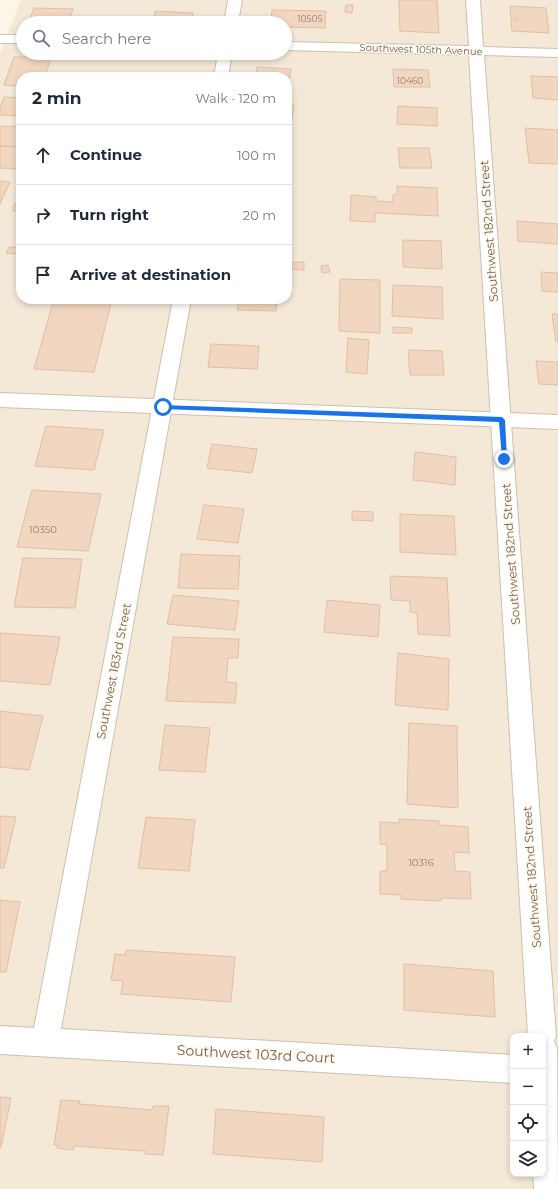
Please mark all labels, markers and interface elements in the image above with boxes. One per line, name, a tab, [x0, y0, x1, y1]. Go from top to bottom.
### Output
house number: 10505	[297, 13, 323, 24]
search box	[16, 16, 292, 60]
icon: search	[30, 27, 52, 49]
text: Search here	[62, 29, 151, 48]
street label: Southwest 105th Avenue	[359, 41, 483, 58]
house number: 10460	[397, 75, 423, 86]
text: 2 min	[32, 88, 82, 108]
text: Walk · 120 m	[195, 90, 276, 106]
icon: ahead	[32, 144, 54, 166]
text: Continue	[70, 145, 142, 164]
text: 100 m	[237, 147, 276, 163]
street label: Southwest 182nd Street	[476, 160, 501, 302]
icon: right	[32, 204, 54, 226]
text: Turn right	[70, 205, 149, 224]
text: 20 m	[243, 207, 276, 223]
icon: arrive	[32, 264, 54, 286]
text: Arrive at destination	[70, 265, 231, 284]
route start	[154, 398, 172, 416]
route end	[495, 450, 513, 468]
street label: Southwest 182nd Street	[498, 483, 523, 625]
house number: 10350	[29, 523, 57, 536]
street label: Southwest 183rd Street	[93, 601, 134, 740]
street label: Southwest 182nd Street	[519, 806, 544, 948]
house number: 10316	[408, 856, 434, 869]
map controls	[510, 1033, 546, 1177]
button: +	[510, 1033, 546, 1069]
street label: Southwest 103rd Court	[176, 1041, 336, 1067]
button: −	[510, 1069, 546, 1105]
button: locate	[510, 1105, 546, 1141]
button: layers	[510, 1141, 546, 1177]

